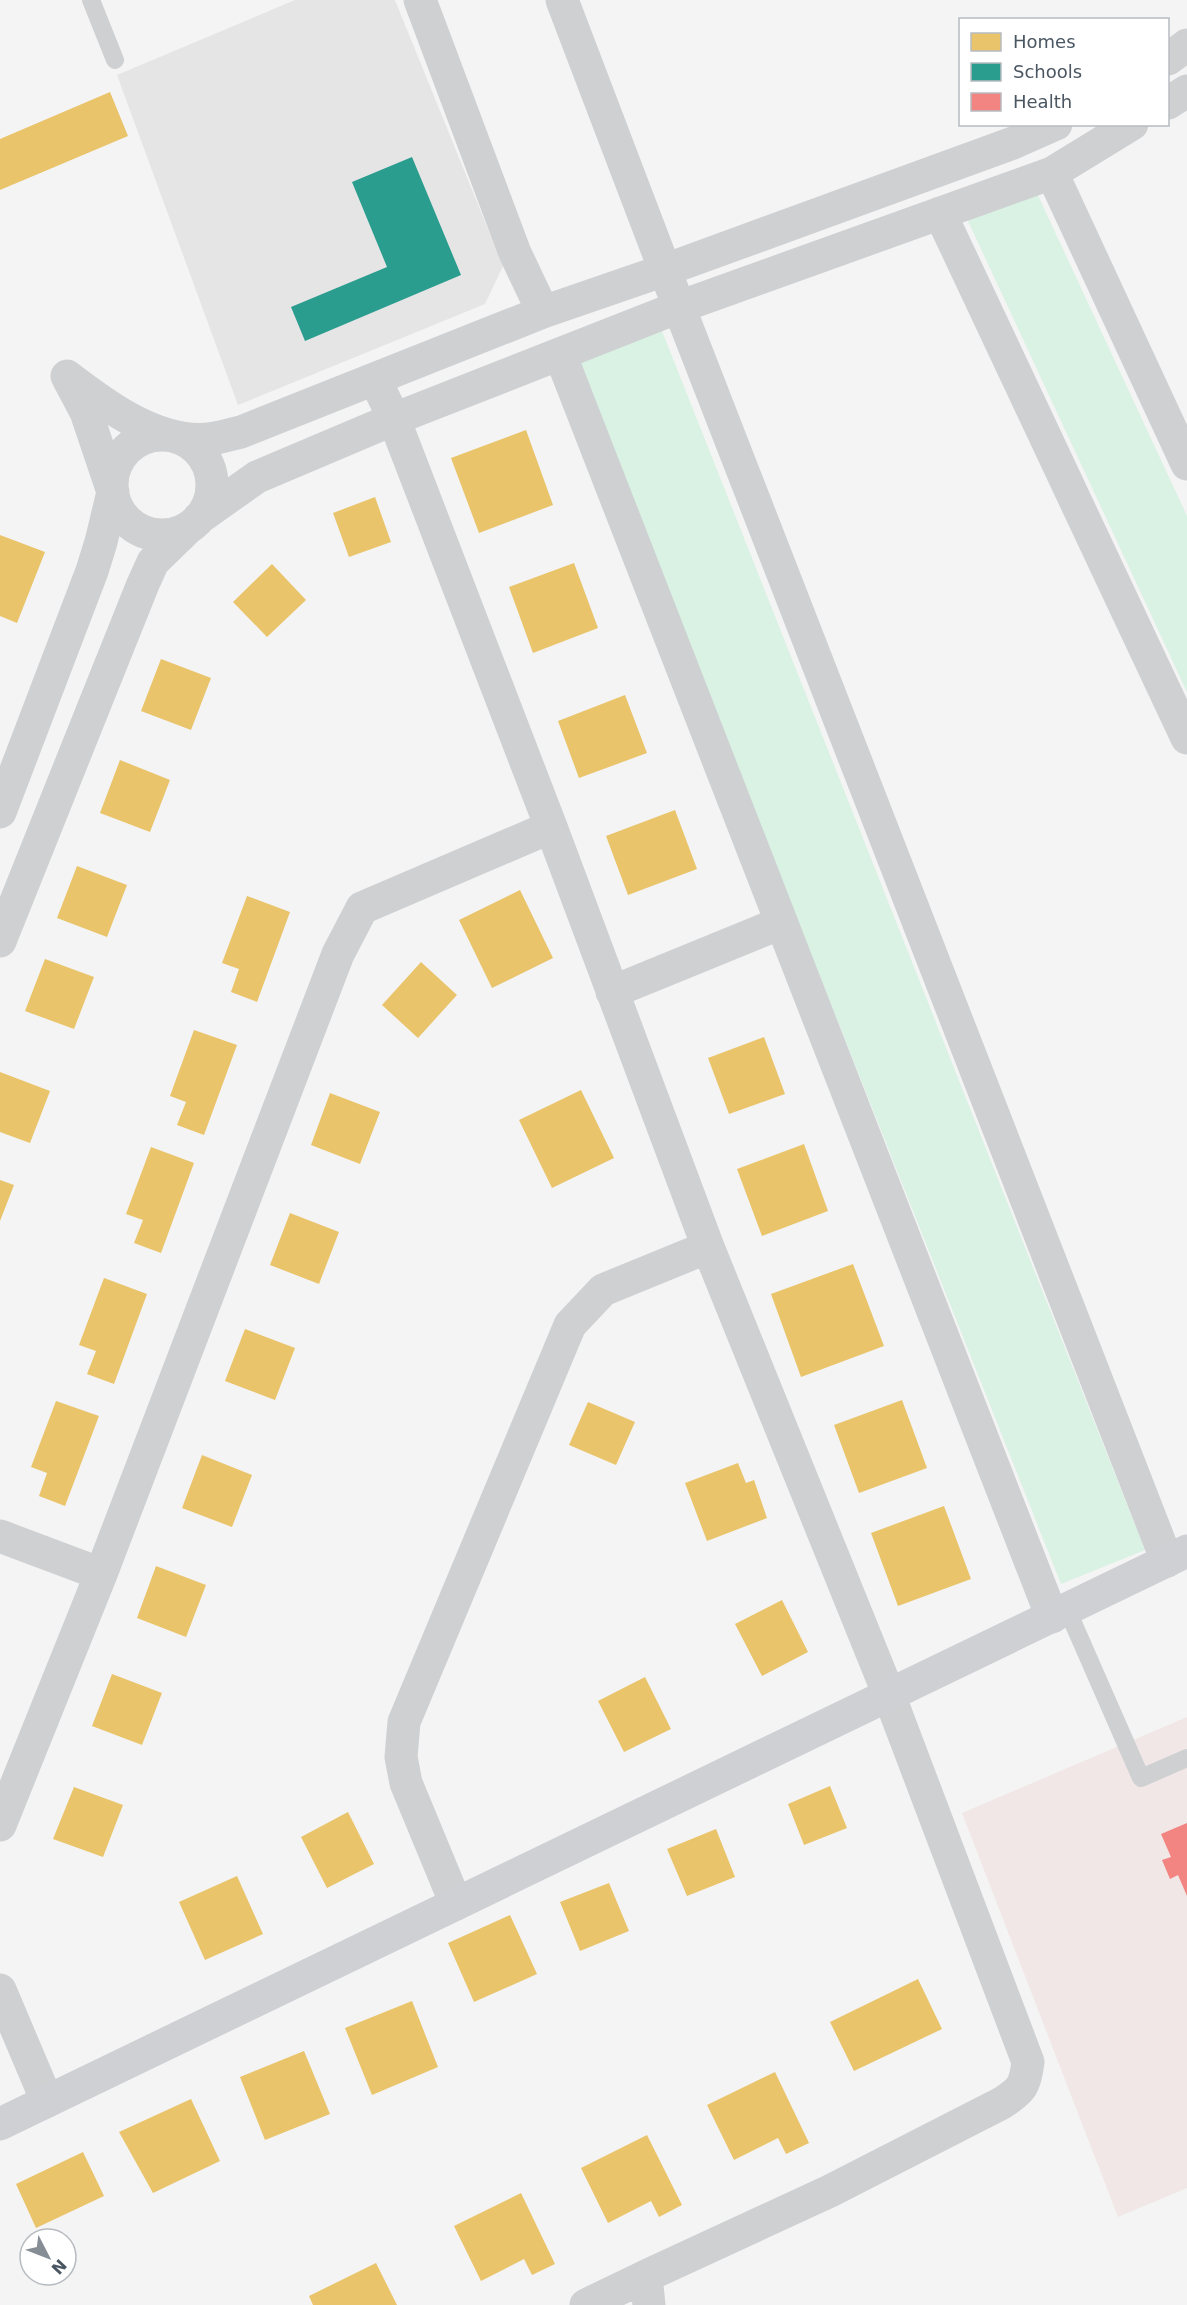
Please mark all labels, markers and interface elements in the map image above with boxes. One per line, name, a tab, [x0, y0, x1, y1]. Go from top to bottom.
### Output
legend	[959, 18, 1169, 126]
text: Homes	[1013, 31, 1076, 52]
text: Schools	[1013, 61, 1082, 82]
text: Health	[1013, 91, 1072, 112]
north arrow	[18, 2227, 78, 2287]
text: N	[47, 2255, 70, 2278]

